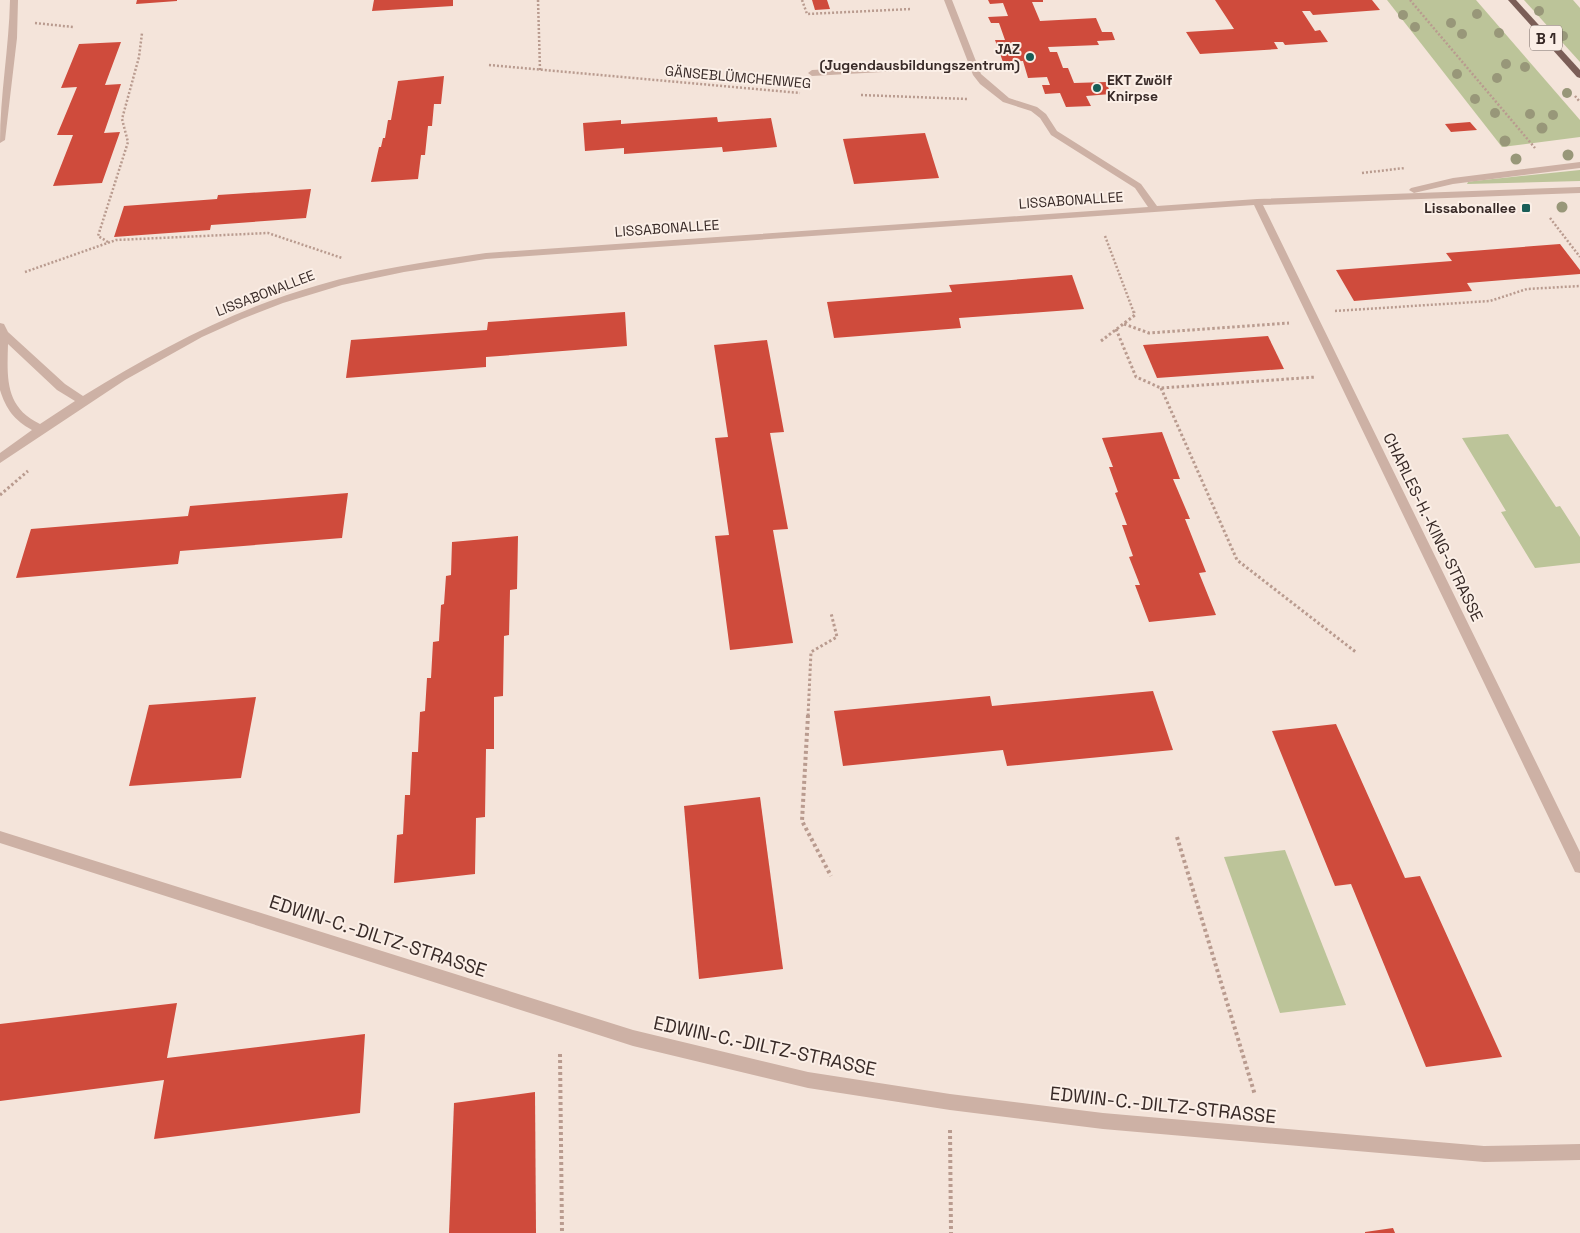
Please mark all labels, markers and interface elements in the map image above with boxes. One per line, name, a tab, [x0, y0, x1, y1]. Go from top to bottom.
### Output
road number: B 1	[1530, 26, 1562, 50]
place label: JAZ (Jugendausbildungszentrum)	[820, 40, 1020, 74]
marker: JAZ (Jugendausbildungszentrum)	[1024, 51, 1036, 63]
street label: GÄNSEBLÜMCHENWEG	[664, 62, 812, 92]
place label: EKT Zwölf Knirpse	[1107, 71, 1172, 105]
marker: EKT Zwölf Knirpse	[1091, 82, 1103, 94]
street label: LISSABONALLEE	[1018, 187, 1124, 213]
place label: Lissabonallee	[1424, 199, 1516, 217]
marker: Lissabonallee	[1520, 202, 1532, 214]
street label: LISSABONALLEE	[614, 215, 720, 241]
street label: LISSABONALLEE	[213, 266, 317, 320]
street label: CHARLES-H.-KING-STRASSE	[1378, 429, 1488, 625]
street label: EDWIN-C.-DILTZ-STRASSE	[266, 889, 490, 983]
street label: EDWIN-C.-DILTZ-STRASSE	[651, 1010, 879, 1082]
street label: EDWIN-C.-DILTZ-STRASSE	[1049, 1081, 1277, 1129]

